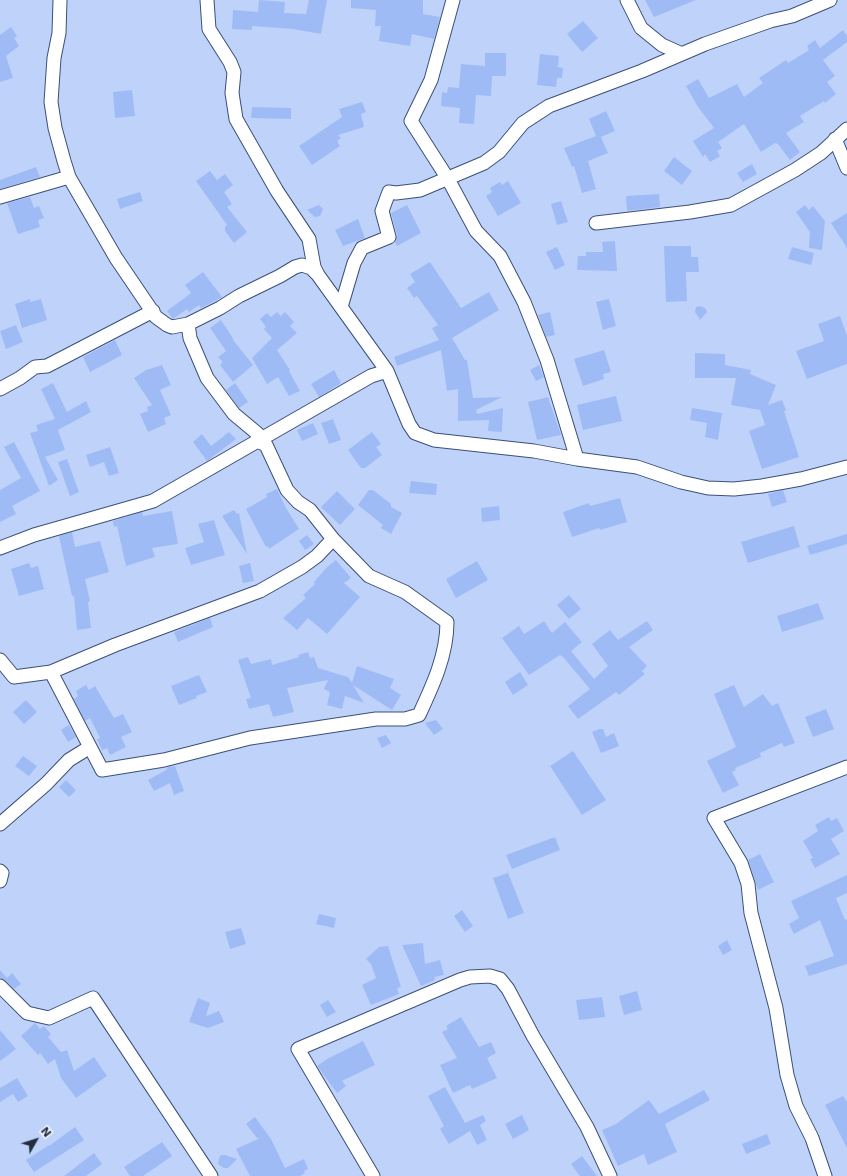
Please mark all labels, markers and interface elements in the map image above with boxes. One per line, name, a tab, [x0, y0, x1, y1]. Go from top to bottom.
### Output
north arrow	[16, 1120, 56, 1160]
text: N	[38, 1124, 54, 1140]

